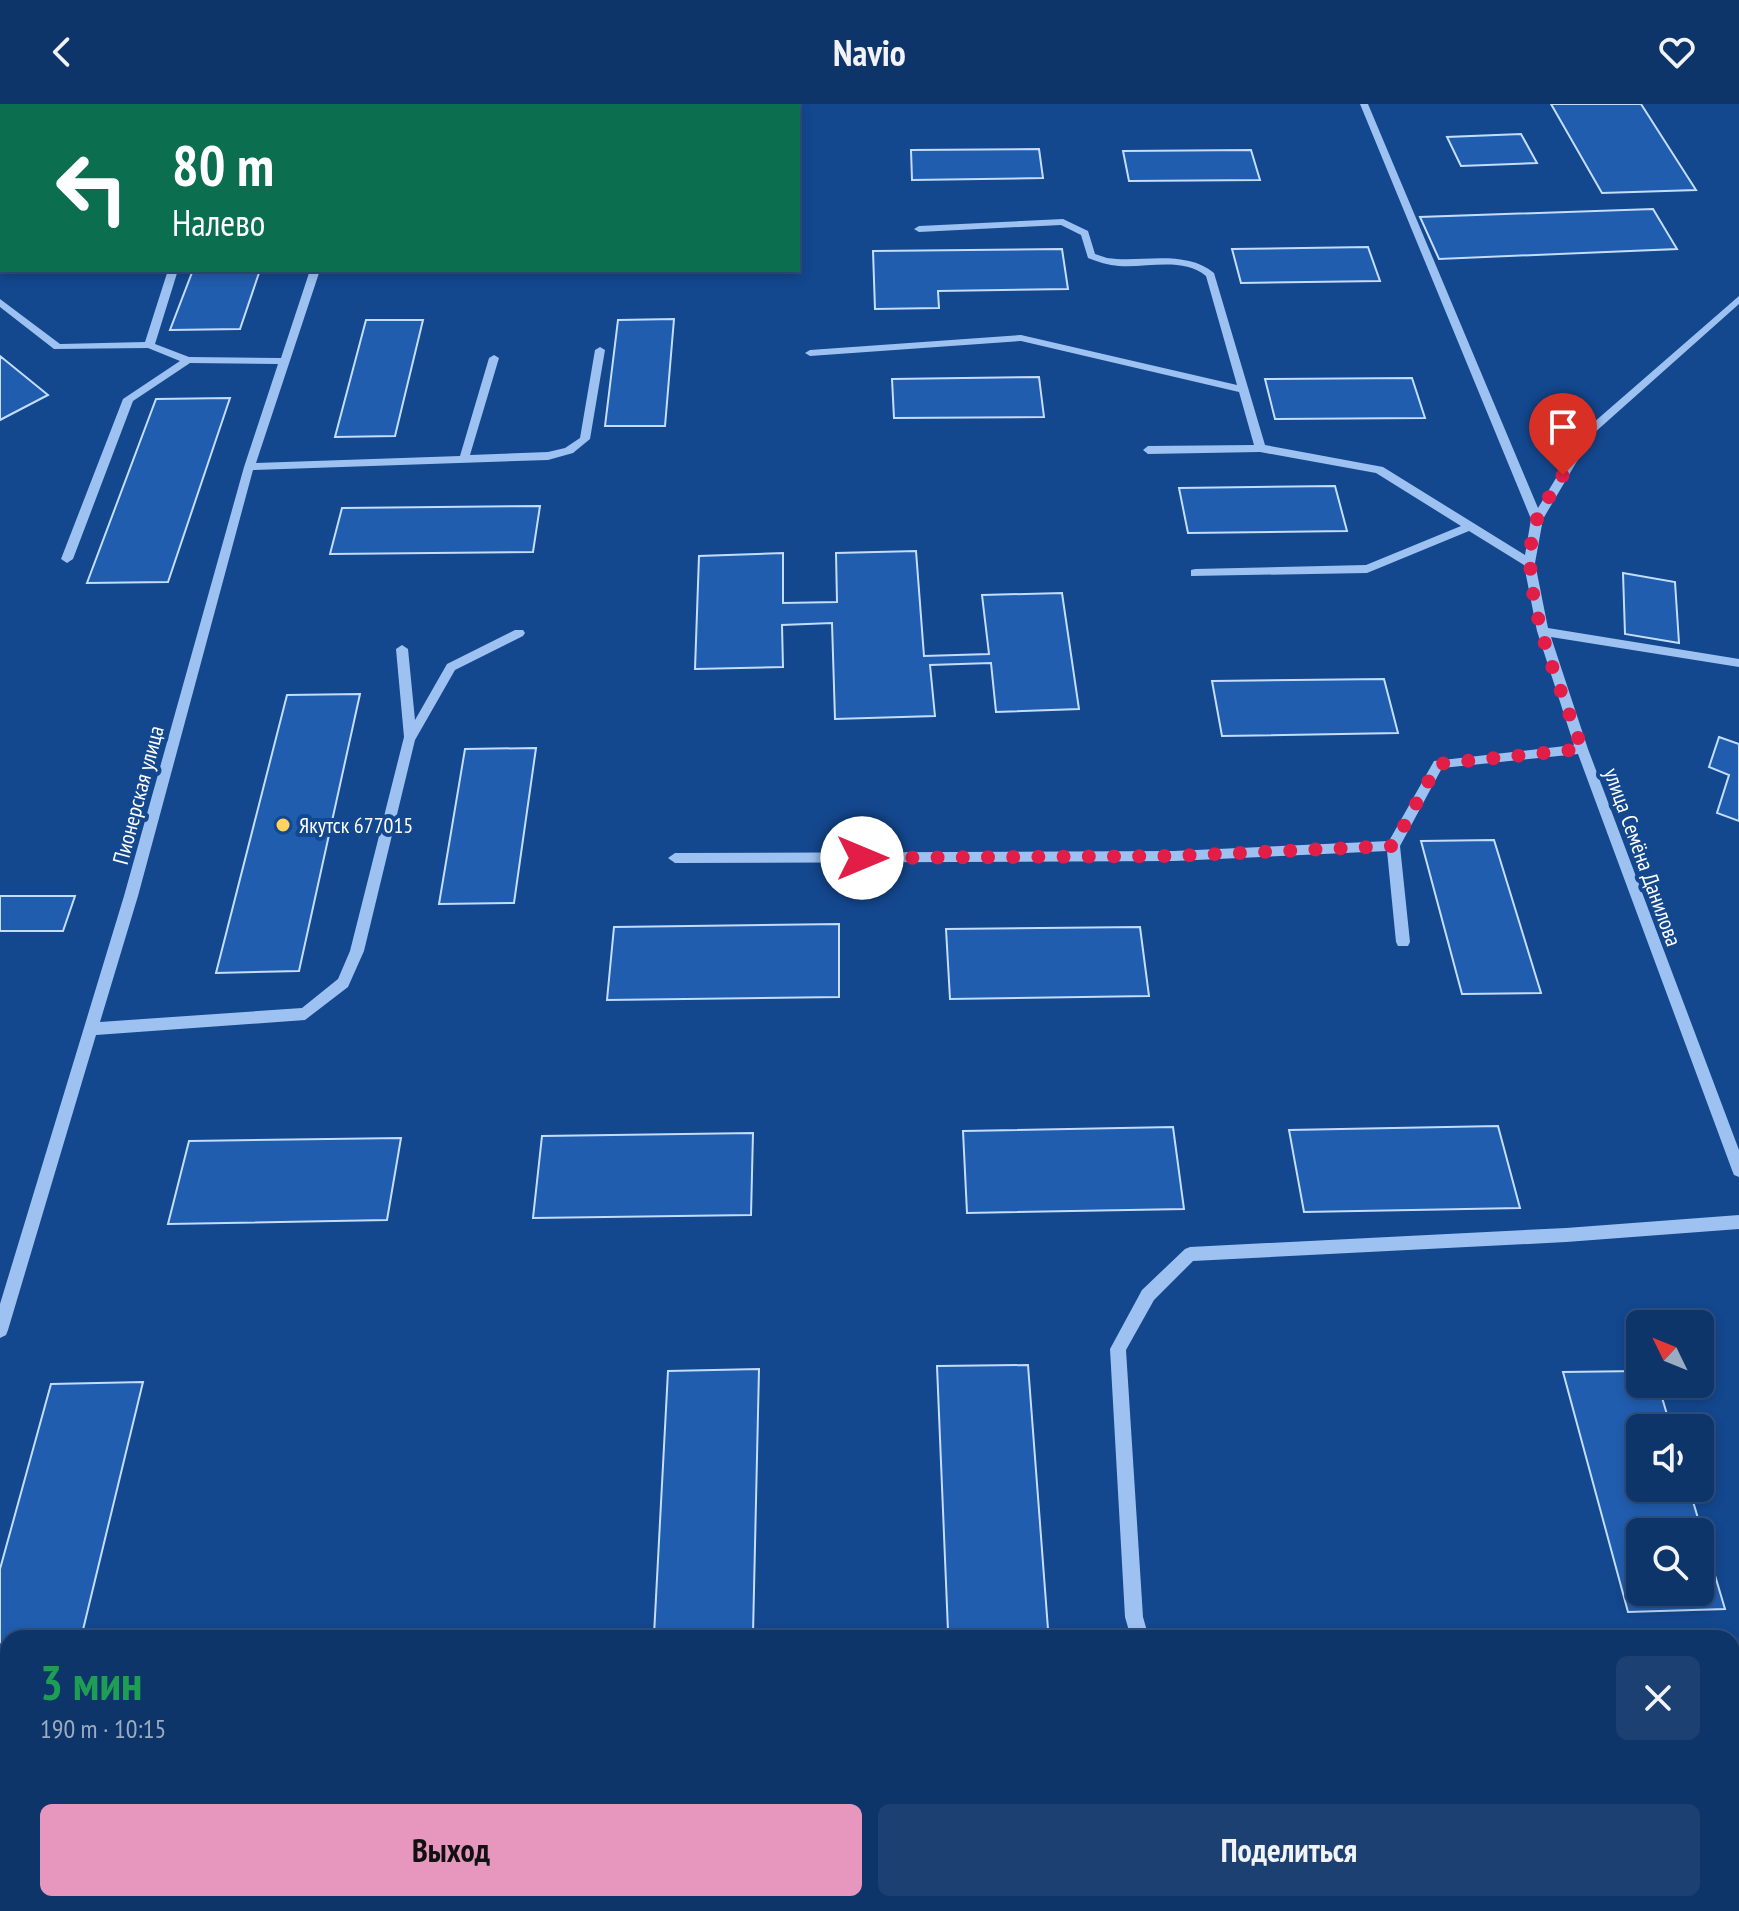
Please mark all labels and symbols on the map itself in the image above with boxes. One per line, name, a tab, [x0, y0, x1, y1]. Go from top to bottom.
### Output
pin	[1529, 393, 1597, 475]
street label: Пионерская улица	[106, 723, 170, 867]
street label: улица Семёна Данилова	[1598, 764, 1688, 950]
place label: Якутск 677015	[299, 811, 413, 839]
marker: Якутск 677015	[274, 816, 292, 834]
position arrow	[820, 816, 904, 900]
north arrow	[1626, 1310, 1714, 1398]

